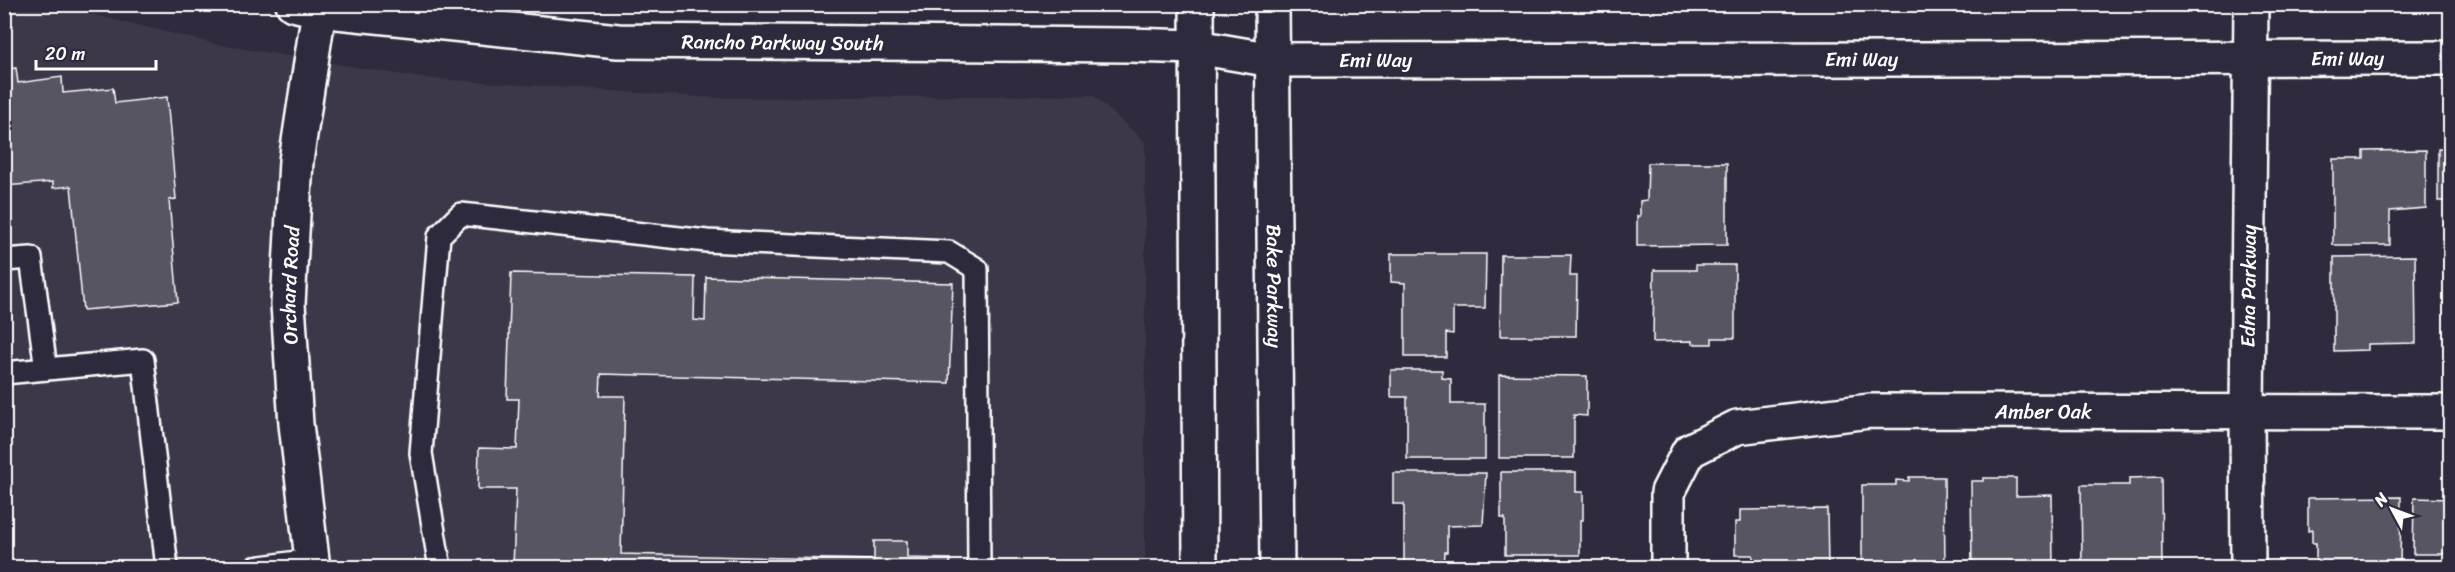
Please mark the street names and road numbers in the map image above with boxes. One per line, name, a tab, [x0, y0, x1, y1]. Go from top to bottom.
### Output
street label: Rancho Parkway South	[682, 25, 884, 61]
street label: Emi Way	[2311, 41, 2385, 76]
street label: Emi Way	[1825, 42, 1899, 77]
street label: Emi Way	[1339, 43, 1413, 78]
street label: Orchard Road	[271, 224, 310, 346]
street label: Bake Parkway	[1256, 224, 1292, 349]
street label: Edna Parkway	[2231, 224, 2267, 348]
street label: Amber Oak	[1994, 394, 2092, 429]

